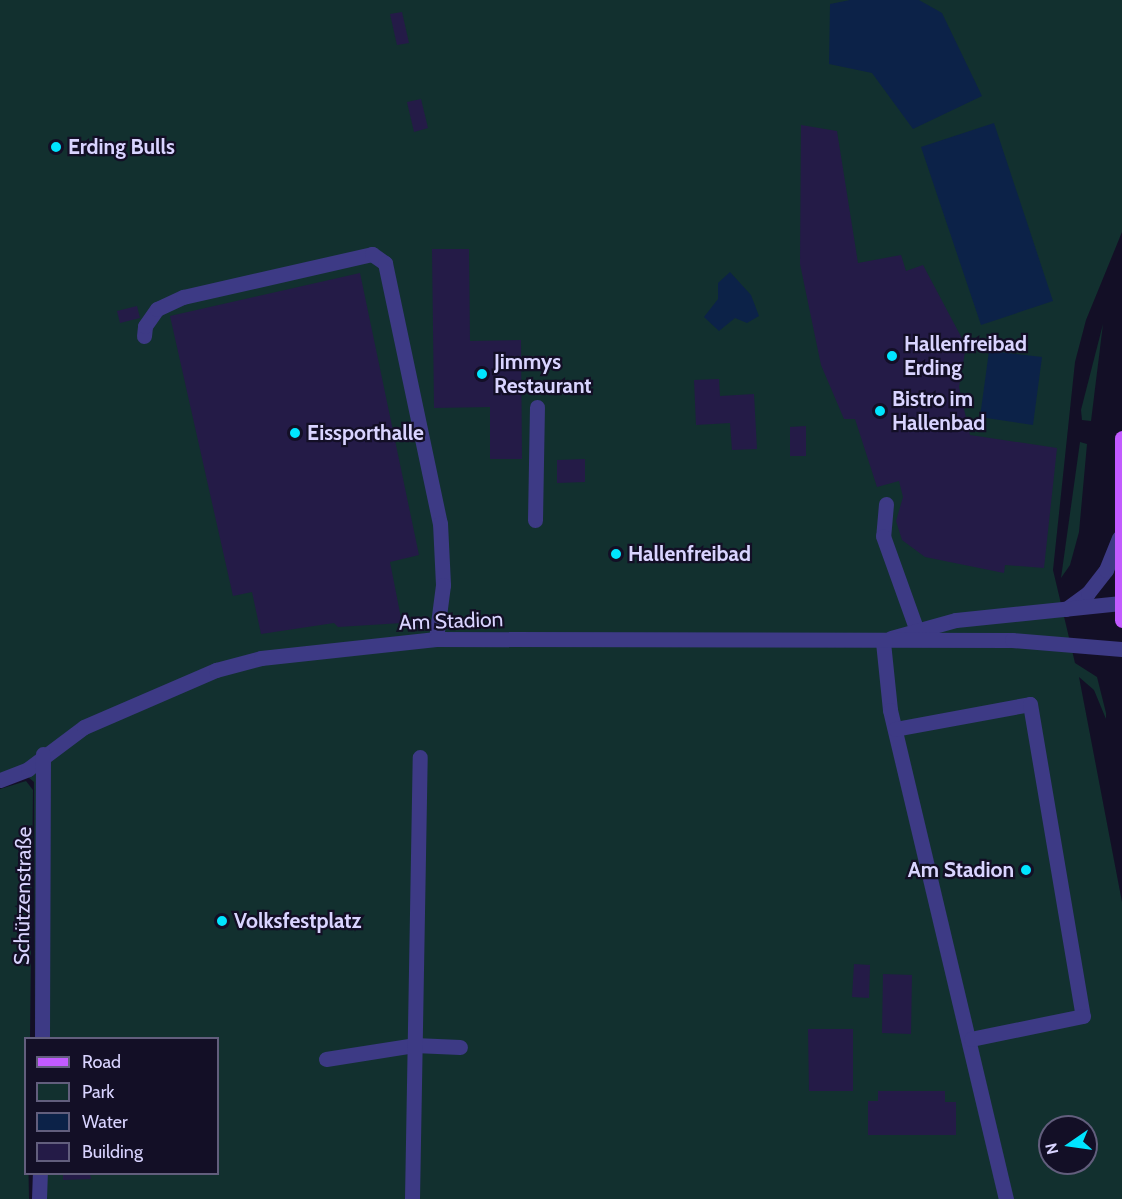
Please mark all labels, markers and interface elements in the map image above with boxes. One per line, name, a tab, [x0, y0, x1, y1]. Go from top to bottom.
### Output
place label: Erding Bulls	[68, 134, 175, 160]
marker: Erding Bulls	[49, 140, 63, 154]
place label: Hallenfreibad Erding	[904, 331, 1027, 381]
place label: Jimmys Restaurant	[494, 349, 592, 399]
marker: Hallenfreibad Erding	[885, 349, 899, 363]
marker: Jimmys Restaurant	[475, 367, 489, 381]
place label: Bistro im Hallenbad	[892, 386, 985, 436]
marker: Bistro im Hallenbad	[873, 404, 887, 418]
place label: Eissporthalle	[307, 420, 424, 446]
marker: Eissporthalle	[288, 426, 302, 440]
place label: Hallenfreibad	[628, 541, 751, 567]
marker: Hallenfreibad	[609, 547, 623, 561]
street label: Am Stadion	[398, 607, 504, 635]
street label: Schützenstraße	[9, 827, 37, 965]
place label: Am Stadion	[908, 857, 1014, 883]
marker: Am Stadion	[1019, 863, 1033, 877]
place label: Volksfestplatz	[234, 908, 361, 934]
marker: Volksfestplatz	[215, 914, 229, 928]
legend	[24, 1037, 219, 1175]
text: Road	[82, 1051, 121, 1073]
text: Park	[82, 1081, 114, 1103]
text: Water	[82, 1111, 128, 1133]
north arrow	[1038, 1115, 1098, 1175]
text: Building	[82, 1141, 143, 1163]
text: N	[1041, 1141, 1062, 1156]

